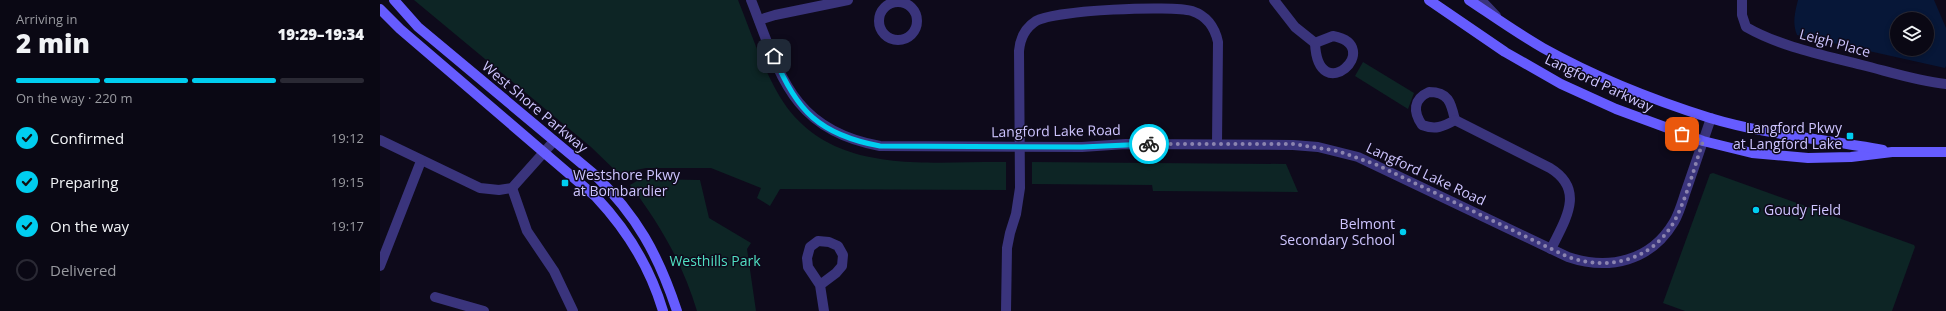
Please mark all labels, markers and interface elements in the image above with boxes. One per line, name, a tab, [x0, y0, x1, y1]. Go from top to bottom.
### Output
text: Arriving in	[16, 10, 78, 28]
map controls	[1890, 12, 1934, 56]
button: layers	[1890, 12, 1934, 56]
text: 19:29–19:34	[278, 24, 364, 44]
street label: Leigh Place	[1797, 24, 1873, 61]
text: 2 min	[16, 25, 90, 61]
pin	[757, 39, 791, 73]
icon: home	[763, 45, 785, 67]
street label: Langford Parkway	[1542, 49, 1657, 116]
street label: West Shore Parkway	[478, 57, 593, 157]
text: On the way · 220 m	[16, 89, 132, 107]
pin	[1665, 117, 1699, 151]
place label: Langford Pkwy at Langford Lake	[1733, 118, 1843, 153]
street label: Langford Lake Road	[991, 120, 1121, 141]
icon: bag	[1671, 123, 1693, 145]
courier	[1129, 124, 1169, 164]
icon: check	[16, 127, 38, 149]
text: Confirmed	[50, 128, 124, 148]
text: 19:12	[331, 129, 364, 147]
marker: Langford Pkwy at Langford Lake	[1845, 131, 1855, 141]
icon: bike	[1138, 133, 1160, 155]
street label: Langford Lake Road	[1363, 138, 1489, 210]
place label: Westshore Pkwy at Bombardier	[573, 165, 681, 200]
icon: check	[16, 171, 38, 193]
text: Preparing	[50, 172, 118, 192]
text: 19:15	[331, 173, 364, 191]
marker: Westshore Pkwy at Bombardier	[560, 178, 570, 188]
place label: Goudy Field	[1764, 200, 1841, 219]
marker: Goudy Field	[1751, 205, 1761, 215]
place label: Belmont Secondary School	[1280, 214, 1395, 249]
icon: check	[16, 215, 38, 237]
text: On the way	[50, 216, 129, 236]
text: 19:17	[331, 217, 364, 235]
marker: Belmont Secondary School	[1398, 227, 1408, 237]
park label: Westhills Park	[669, 251, 761, 270]
text: Delivered	[50, 260, 117, 280]

